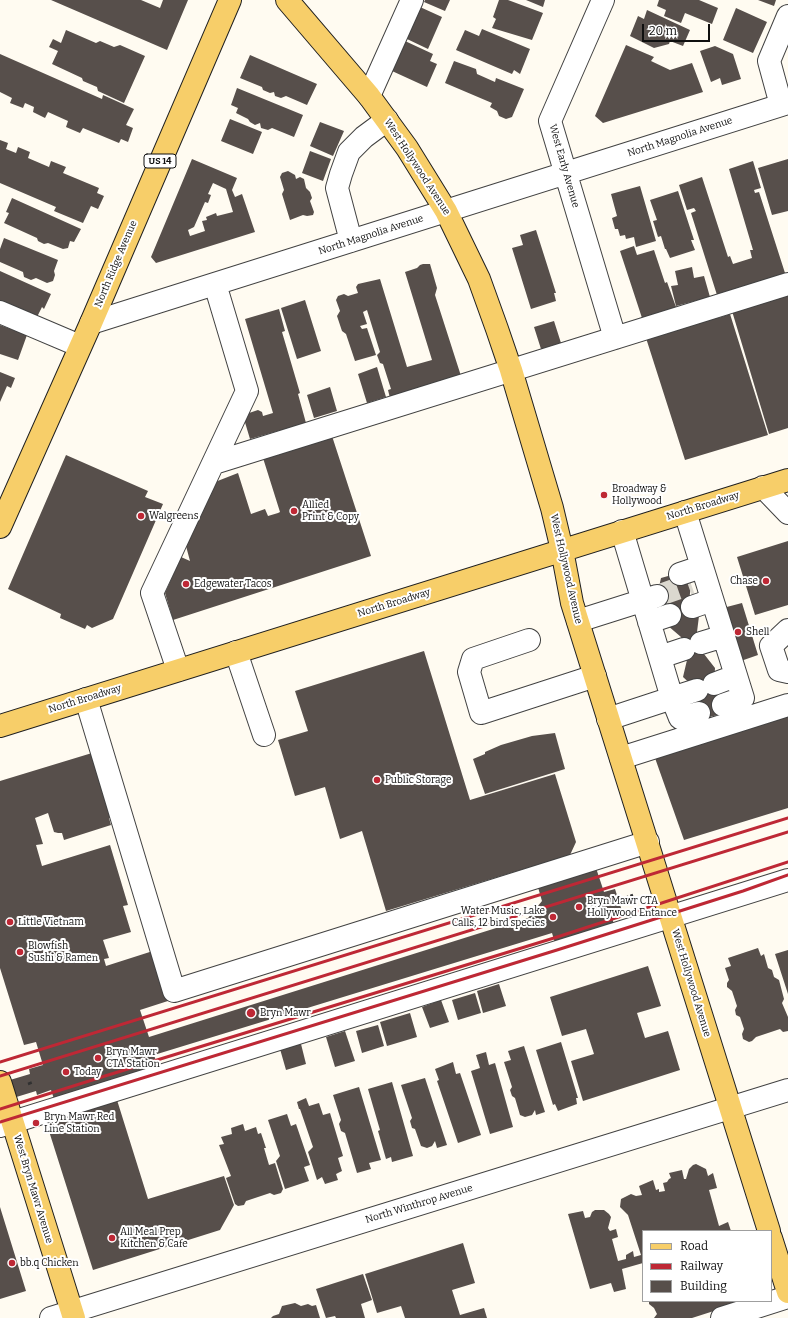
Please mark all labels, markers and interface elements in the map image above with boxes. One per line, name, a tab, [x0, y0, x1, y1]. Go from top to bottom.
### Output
scale bar	[644, 16, 712, 42]
text: 20 m	[649, 24, 677, 38]
street label: North Magnolia Avenue	[626, 114, 734, 160]
street label: West Hollywood Avenue	[381, 117, 453, 217]
street label: West Early Avenue	[546, 123, 582, 209]
road number: US 14	[144, 154, 176, 168]
street label: North Magnolia Avenue	[317, 212, 425, 258]
street label: North Ridge Avenue	[92, 219, 140, 309]
place label: Broadway & Hollywood	[612, 483, 667, 506]
street label: North Broadway	[665, 489, 741, 523]
marker: Broadway & Hollywood	[599, 490, 609, 500]
place label: Allied Print & Copy	[302, 499, 359, 522]
marker: Allied Print & Copy	[289, 506, 299, 516]
place label: Walgreens	[149, 510, 198, 522]
marker: Walgreens	[136, 511, 146, 521]
street label: West Hollywood Avenue	[548, 513, 584, 625]
place label: Chase	[730, 575, 758, 587]
marker: Chase	[761, 576, 771, 586]
place label: Edgewater Tacos	[194, 578, 272, 590]
marker: Edgewater Tacos	[181, 579, 191, 589]
street label: North Broadway	[356, 586, 432, 620]
place label: Shell	[746, 626, 769, 638]
marker: Shell	[733, 627, 743, 637]
street label: North Broadway	[47, 682, 123, 716]
place label: Public Storage	[385, 774, 451, 786]
marker: Public Storage	[372, 775, 382, 785]
place label: Bryn Mawr CTA Hollywood Entance	[587, 895, 677, 918]
marker: Bryn Mawr CTA Hollywood Entance	[574, 902, 584, 912]
place label: Water Music, Lake Calls, 12 bird species	[452, 905, 545, 928]
marker: Water Music, Lake Calls, 12 bird species	[548, 912, 558, 922]
place label: Little Vietnam	[18, 916, 84, 928]
marker: Little Vietnam	[5, 917, 15, 927]
street label: West Hollywood Avenue	[669, 927, 713, 1039]
place label: Blowfish Sushi & Ramen	[28, 940, 98, 964]
marker: Blowfish Sushi & Ramen	[15, 947, 25, 957]
marker: Bryn Mawr	[245, 1007, 257, 1019]
place label: Bryn Mawr	[260, 1007, 311, 1019]
place label: Bryn Mawr CTA Station	[106, 1046, 160, 1070]
marker: Bryn Mawr CTA Station	[93, 1053, 103, 1063]
place label: Today	[74, 1066, 101, 1078]
marker: Today	[61, 1067, 71, 1077]
place label: Bryn Mawr Red Line Station	[44, 1111, 114, 1134]
marker: Bryn Mawr Red Line Station	[31, 1118, 41, 1128]
street label: West Bryn Mawr Avenue	[11, 1133, 55, 1245]
street label: North Winthrop Avenue	[364, 1182, 474, 1226]
place label: All Meal Prep Kitchen & Cafe	[120, 1226, 188, 1250]
legend	[642, 1230, 772, 1302]
marker: All Meal Prep Kitchen & Cafe	[107, 1233, 117, 1243]
text: Road	[680, 1239, 708, 1253]
place label: bb.q Chicken	[20, 1257, 79, 1269]
marker: bb.q Chicken	[7, 1258, 17, 1268]
text: Railway	[680, 1259, 723, 1273]
text: Building	[680, 1279, 727, 1293]

